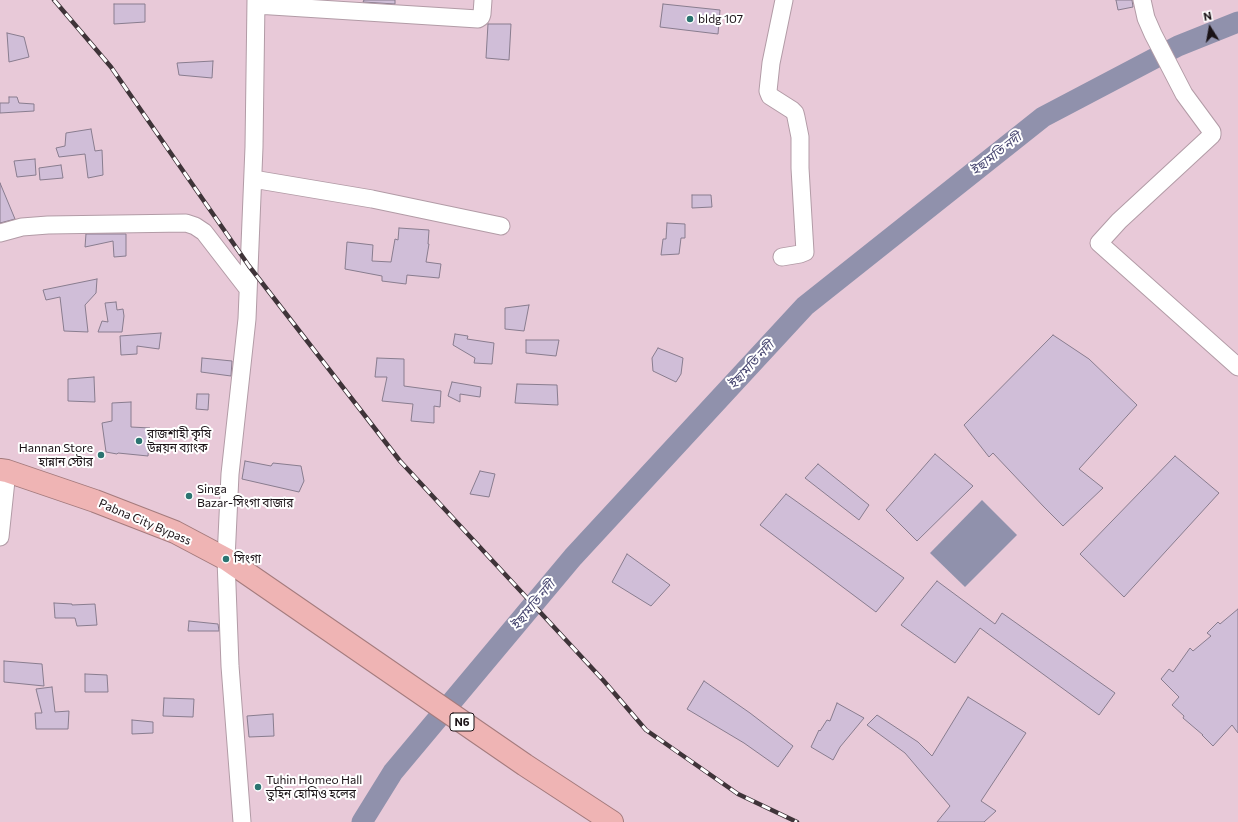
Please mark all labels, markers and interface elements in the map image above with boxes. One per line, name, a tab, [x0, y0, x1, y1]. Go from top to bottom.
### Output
north arrow	[1190, 8, 1230, 48]
text: N	[1202, 9, 1213, 23]
place label: bldg 107	[698, 12, 743, 26]
marker: bldg 107	[685, 14, 695, 24]
water label: ইছামতি নদী	[968, 129, 1024, 179]
water label: ইছামতি নদী	[725, 338, 777, 392]
place label: রাজশাহী কৃষি উন্নয়ন ব্যাংক	[147, 427, 211, 455]
marker: রাজশাহী কৃষি উন্নয়ন ব্যাংক	[134, 436, 144, 446]
place label: Hannan Store হান্নান স্টোর	[19, 441, 93, 469]
marker: Hannan Store হান্নান স্টোর	[96, 450, 106, 460]
place label: Singa Bazar-সিংগা বাজার	[197, 482, 293, 510]
marker: Singa Bazar-সিংগা বাজার	[184, 491, 194, 501]
street label: Pabna City Bypass	[97, 496, 193, 548]
place label: সিংগা	[234, 552, 261, 566]
marker: সিংগা	[221, 554, 231, 564]
water label: ইছামতি নদী	[508, 577, 558, 633]
road number: N6	[450, 713, 474, 731]
place label: Tuhin Homeo Hall তুহিন হোমিও হলের	[266, 773, 362, 801]
marker: Tuhin Homeo Hall তুহিন হোমিও হলের	[253, 782, 263, 792]

